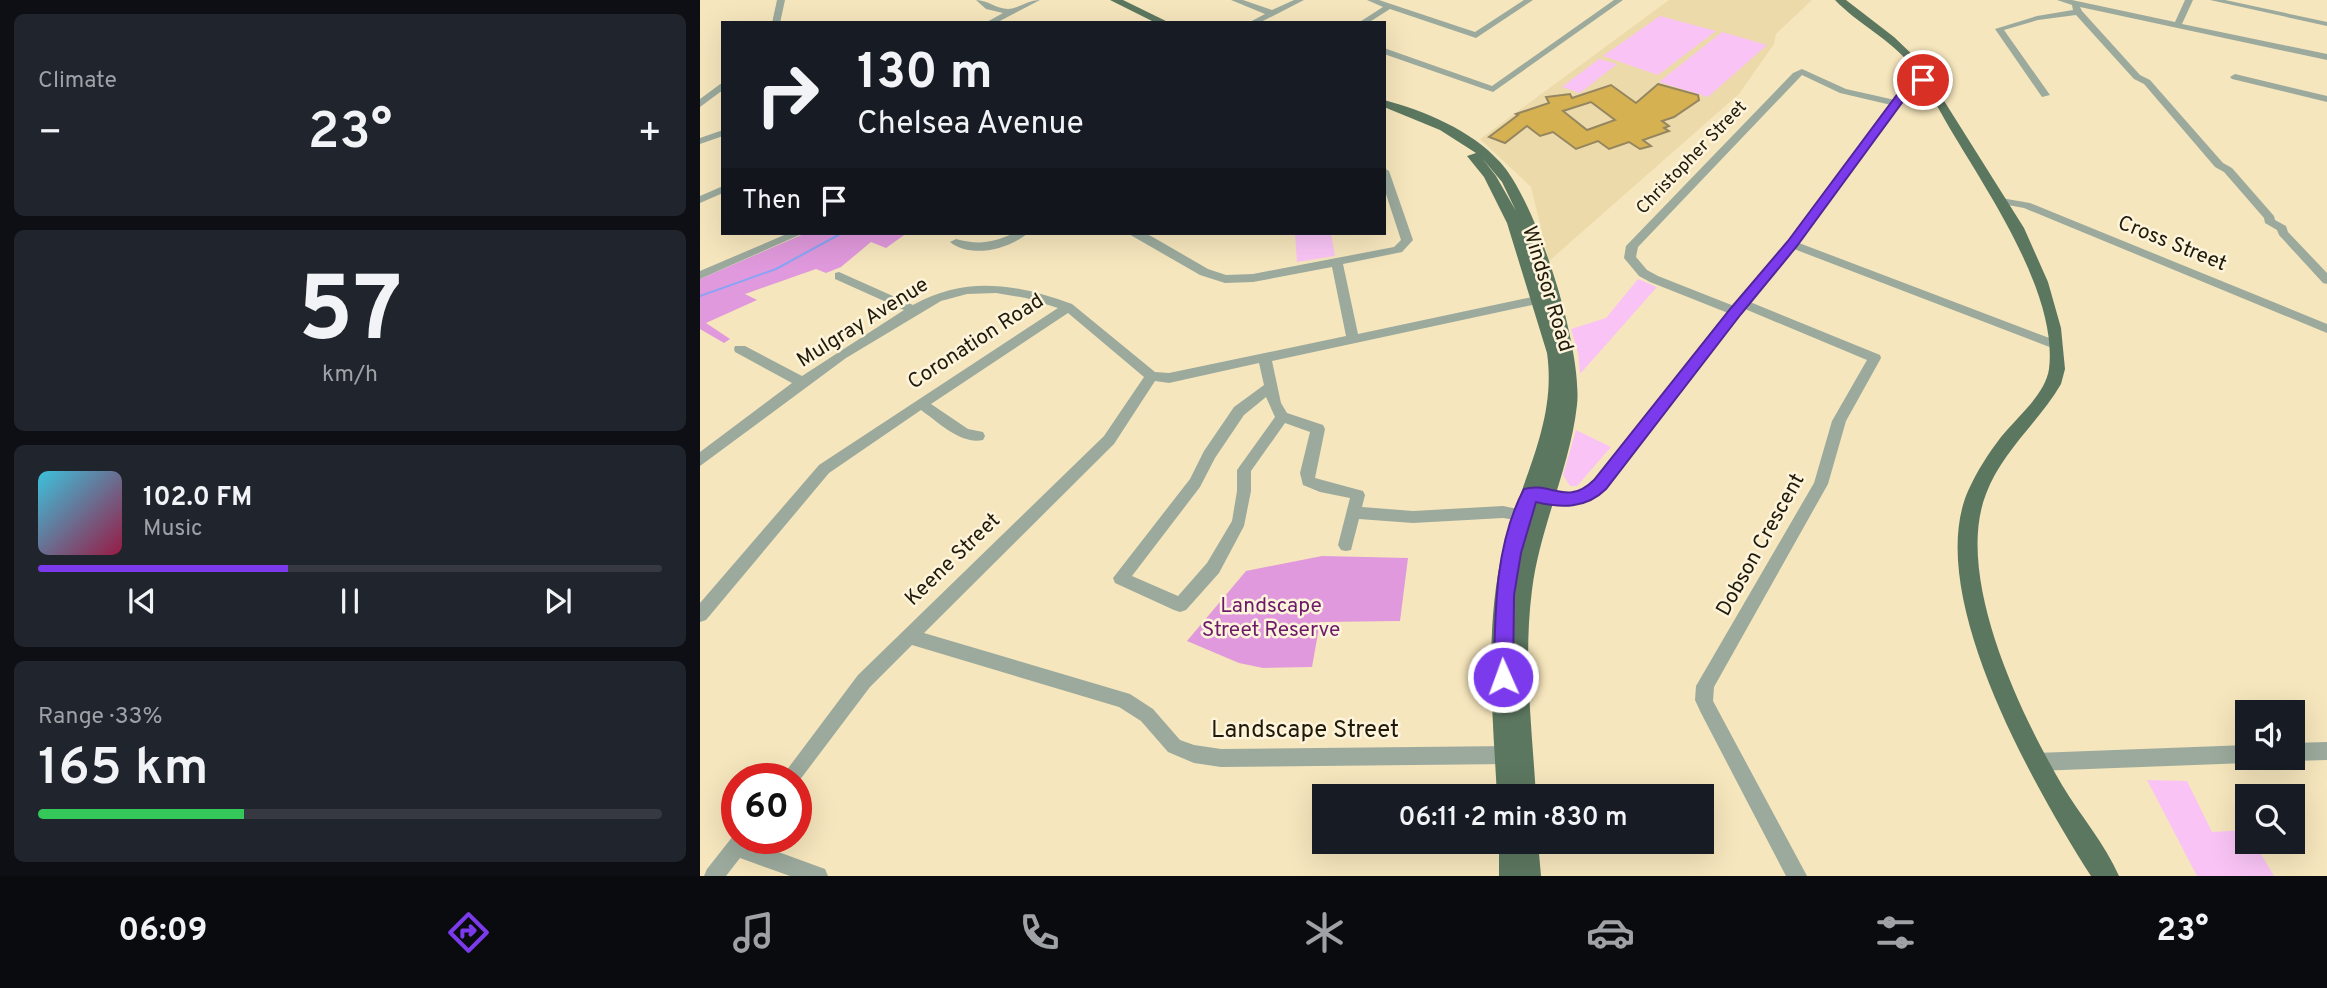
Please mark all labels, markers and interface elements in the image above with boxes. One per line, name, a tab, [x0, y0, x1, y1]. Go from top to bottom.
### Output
text: 130 m	[857, 44, 993, 106]
icon: right	[742, 49, 833, 140]
pin	[1893, 50, 1953, 110]
icon: arrive	[1904, 61, 1942, 99]
text: Climate	[38, 67, 117, 96]
street label: Christopher Street	[1632, 96, 1752, 220]
text: 23°	[308, 101, 392, 167]
text: Chelsea Avenue	[857, 105, 1084, 145]
text: −	[38, 110, 63, 159]
text: +	[637, 110, 662, 159]
icon: arrive	[815, 182, 853, 220]
text: Then	[742, 185, 801, 218]
street label: Cross Street	[2114, 210, 2230, 278]
street label: Windsor Road	[1515, 223, 1579, 355]
text: 57	[298, 258, 402, 373]
street label: Mulgray Avenue	[792, 272, 934, 374]
street label: Coronation Road	[903, 288, 1049, 396]
text: km/h	[322, 361, 378, 390]
street label: Dobson Crescent	[1711, 469, 1811, 621]
text: 102.0 FM	[143, 482, 252, 515]
street label: Keene Street	[899, 508, 1007, 612]
text: Music	[143, 515, 203, 544]
icon: previous	[123, 582, 161, 620]
icon: pause	[331, 582, 369, 620]
icon: next	[539, 582, 577, 620]
park label: Landscape Street Reserve	[1202, 593, 1340, 644]
position arrow	[1466, 640, 1540, 714]
map controls	[2235, 700, 2305, 854]
button: sound	[2235, 700, 2305, 770]
text: Range · 33%	[38, 703, 162, 732]
street label: Landscape Street	[1211, 716, 1399, 746]
text: 165 km	[38, 737, 208, 803]
speed limit sign: 60	[721, 763, 812, 854]
button: search	[2235, 784, 2305, 854]
text: 06:11 · 2 min · 830 m	[1398, 802, 1628, 835]
icon: directions	[444, 908, 493, 957]
icon: music	[729, 908, 778, 957]
icon: phone	[1015, 908, 1064, 957]
icon: climate	[1300, 908, 1349, 957]
icon: car	[1586, 908, 1635, 957]
icon: filters	[1871, 908, 1920, 957]
text: 06:09	[118, 912, 207, 952]
text: 23°	[2157, 912, 2209, 952]

